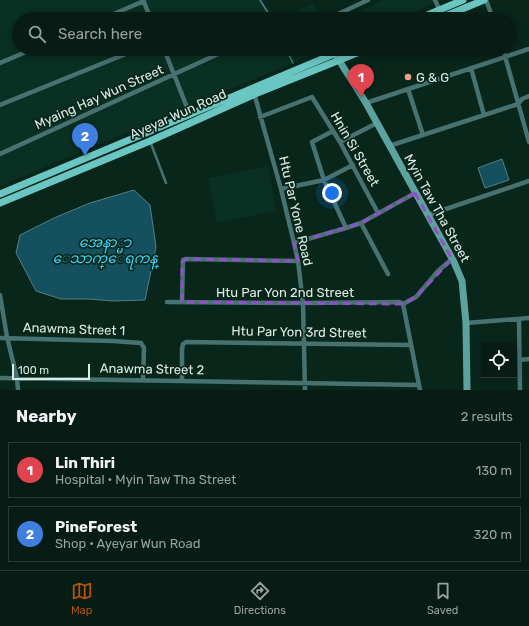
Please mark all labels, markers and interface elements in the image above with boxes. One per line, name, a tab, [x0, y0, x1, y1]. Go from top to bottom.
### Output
search box	[12, 12, 517, 56]
icon: search	[26, 23, 48, 45]
text: Search here	[58, 25, 142, 43]
street label: Myaing Hay Wun Street	[32, 62, 166, 133]
pin: 1	[348, 64, 374, 97]
place label: G & G	[416, 70, 449, 85]
marker: G & G	[403, 72, 413, 82]
street label: Ayeyar Wun Road	[127, 86, 229, 142]
street label: Hnin Si Street	[328, 109, 382, 189]
pin: 2	[72, 123, 98, 156]
street label: Myin Taw Tha Street	[401, 151, 473, 265]
street label: Htu Par Yone Road	[276, 155, 316, 267]
your location	[322, 183, 342, 203]
water label: အေနာ္မာ ေသာက္ေရကန္	[52, 234, 160, 270]
street label: Htu Par Yon 2nd Street	[216, 285, 354, 300]
street label: Anawma Street 1	[23, 320, 125, 338]
street label: Htu Par Yon 3rd Street	[231, 323, 367, 341]
map controls	[481, 342, 517, 378]
button: locate	[481, 342, 517, 378]
street label: Anawma Street 2	[100, 361, 204, 377]
scale bar	[12, 362, 90, 381]
text: 100 m	[18, 364, 49, 377]
text: Nearby	[16, 406, 77, 426]
text: 2 results	[461, 409, 513, 424]
text: Lin Thiri	[55, 454, 115, 472]
text: 1	[27, 463, 33, 478]
text: 130 m	[476, 463, 512, 478]
text: Hospital · Myin Taw Tha Street	[55, 472, 236, 487]
text: PineForest	[55, 518, 137, 536]
text: 2	[26, 527, 34, 542]
text: 320 m	[474, 527, 512, 542]
text: Shop · Ayeyar Wun Road	[55, 536, 201, 551]
tab: Map	[71, 580, 93, 617]
tab: Directions	[234, 580, 286, 617]
tab: Saved	[427, 580, 458, 617]

